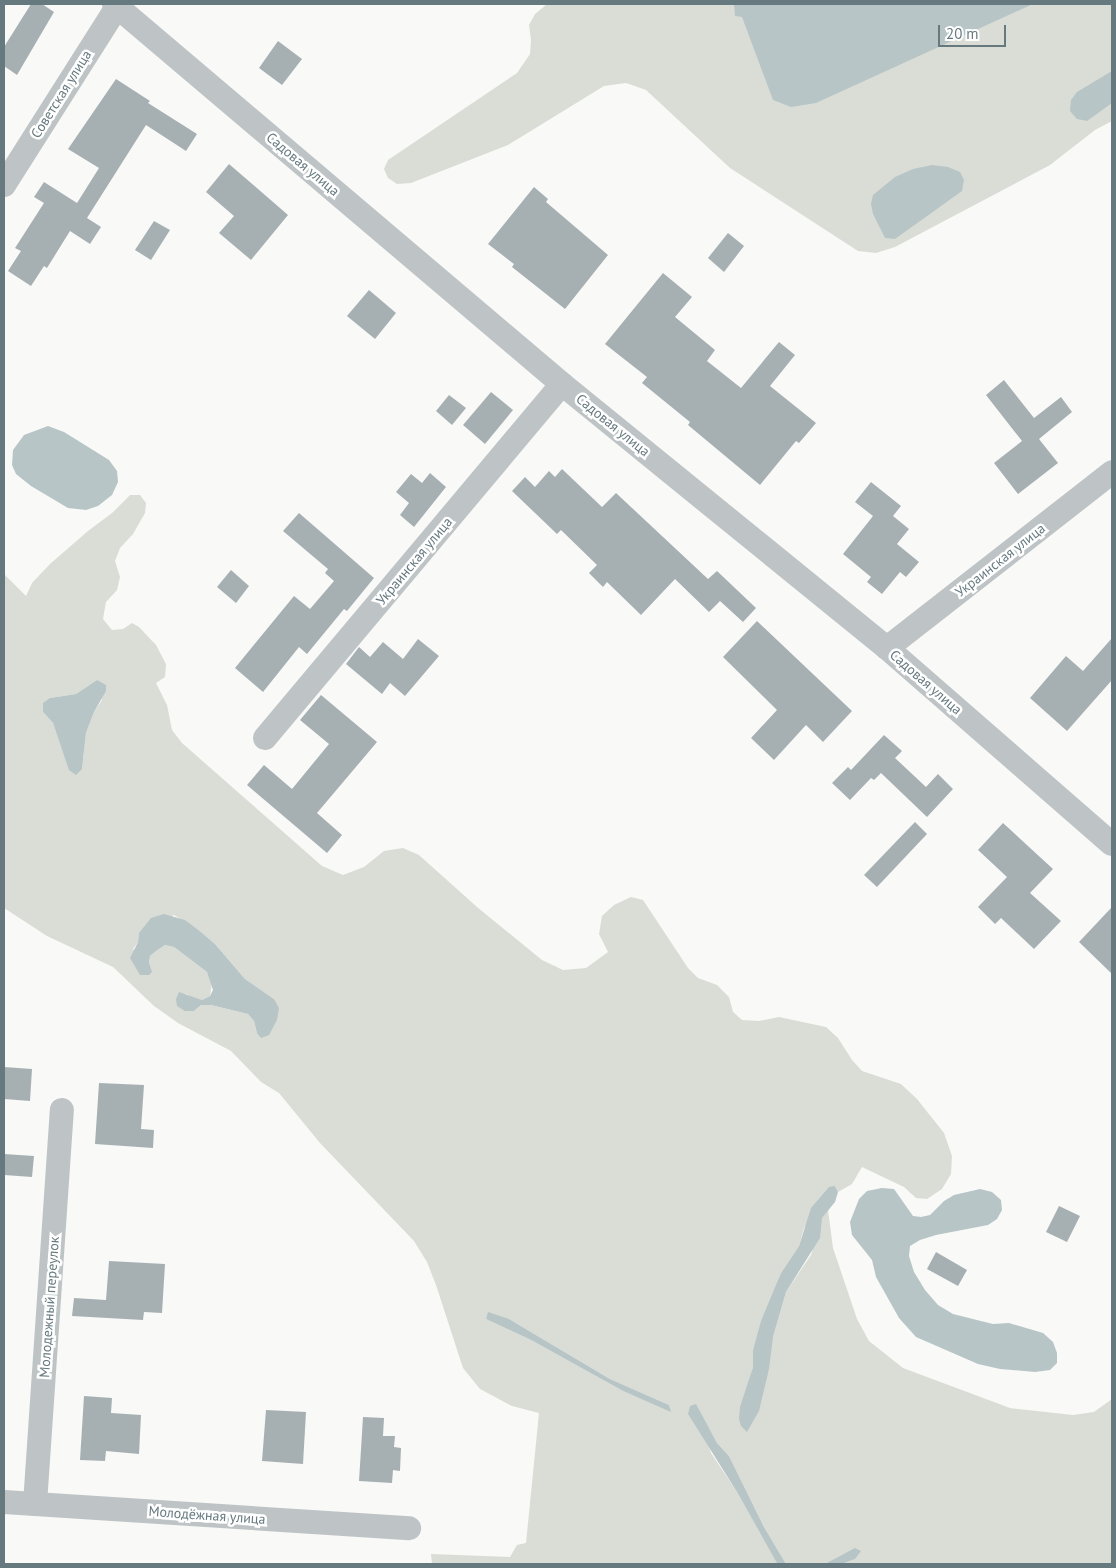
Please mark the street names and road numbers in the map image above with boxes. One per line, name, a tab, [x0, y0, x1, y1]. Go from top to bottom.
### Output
street label: Советская улица	[27, 47, 95, 141]
street label: Садовая улица	[263, 129, 343, 199]
street label: Садовая улица	[573, 390, 653, 460]
street label: Украинская улица	[372, 514, 456, 608]
street label: Украинская улица	[952, 520, 1048, 600]
street label: Садовая улица	[887, 646, 965, 718]
street label: Молодежный переулок	[36, 1236, 62, 1378]
street label: Молодёжная улица	[148, 1503, 266, 1527]

